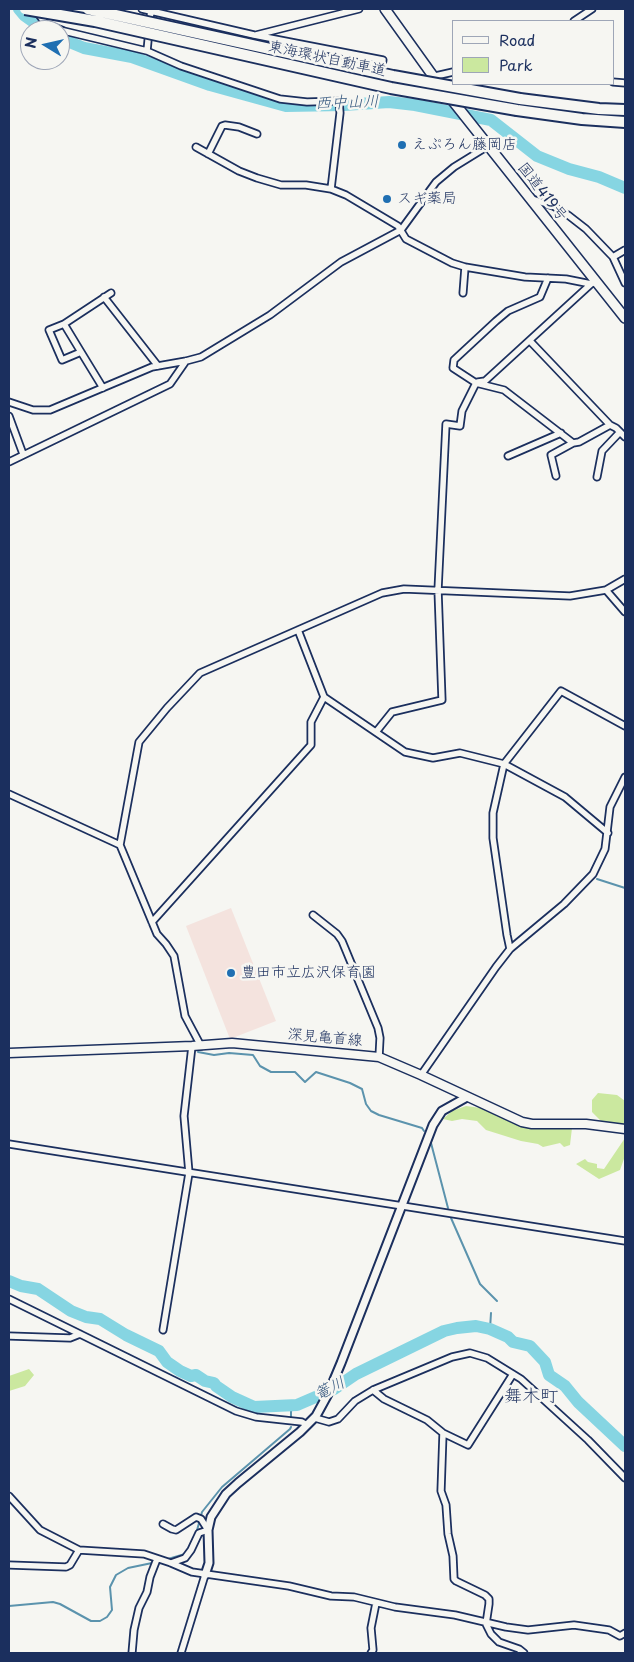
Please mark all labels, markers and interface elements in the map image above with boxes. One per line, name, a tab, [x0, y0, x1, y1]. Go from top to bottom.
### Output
north arrow	[20, 20, 70, 70]
legend	[452, 20, 614, 85]
text: Road	[499, 28, 535, 51]
text: N	[19, 36, 42, 50]
street label: 東海環状自動車道	[266, 38, 388, 80]
text: Park	[499, 53, 533, 76]
water label: 西中山川	[315, 92, 379, 114]
place label: えぷろん藤岡店	[412, 136, 517, 154]
marker: えぷろん藤岡店	[396, 139, 408, 151]
street label: 国道419号	[514, 159, 570, 225]
place label: スギ薬局	[397, 190, 457, 208]
marker: スギ薬局	[381, 193, 393, 205]
place label: 豊田市立広沢保育園	[241, 964, 376, 982]
marker: 豊田市立広沢保育園	[225, 967, 237, 979]
street label: 深見亀首線	[287, 1026, 363, 1050]
water label: 篭川	[311, 1373, 349, 1405]
district label: 舞木町	[504, 1386, 558, 1408]

